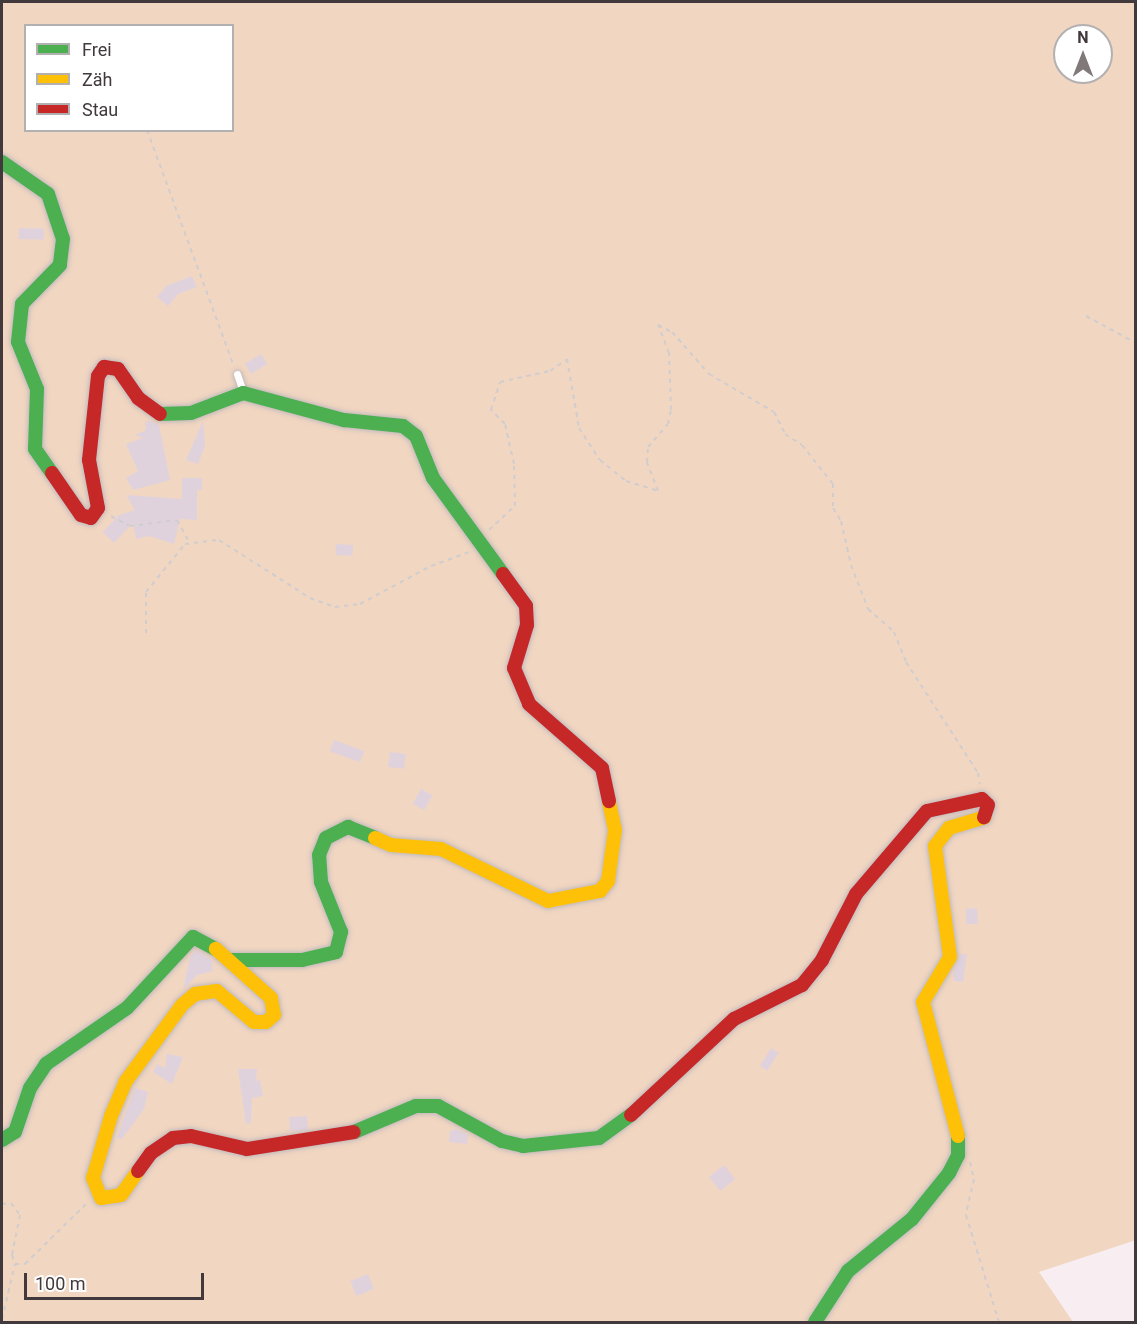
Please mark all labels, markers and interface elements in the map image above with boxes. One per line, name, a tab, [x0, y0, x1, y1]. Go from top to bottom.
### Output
legend	[24, 24, 234, 132]
north arrow	[1053, 24, 1113, 84]
text: N	[1077, 28, 1089, 47]
text: Frei	[82, 39, 112, 60]
text: Zäh	[82, 69, 113, 90]
text: Stau	[82, 99, 118, 120]
scale bar	[27, 1261, 207, 1299]
text: 100 m	[35, 1273, 86, 1294]

